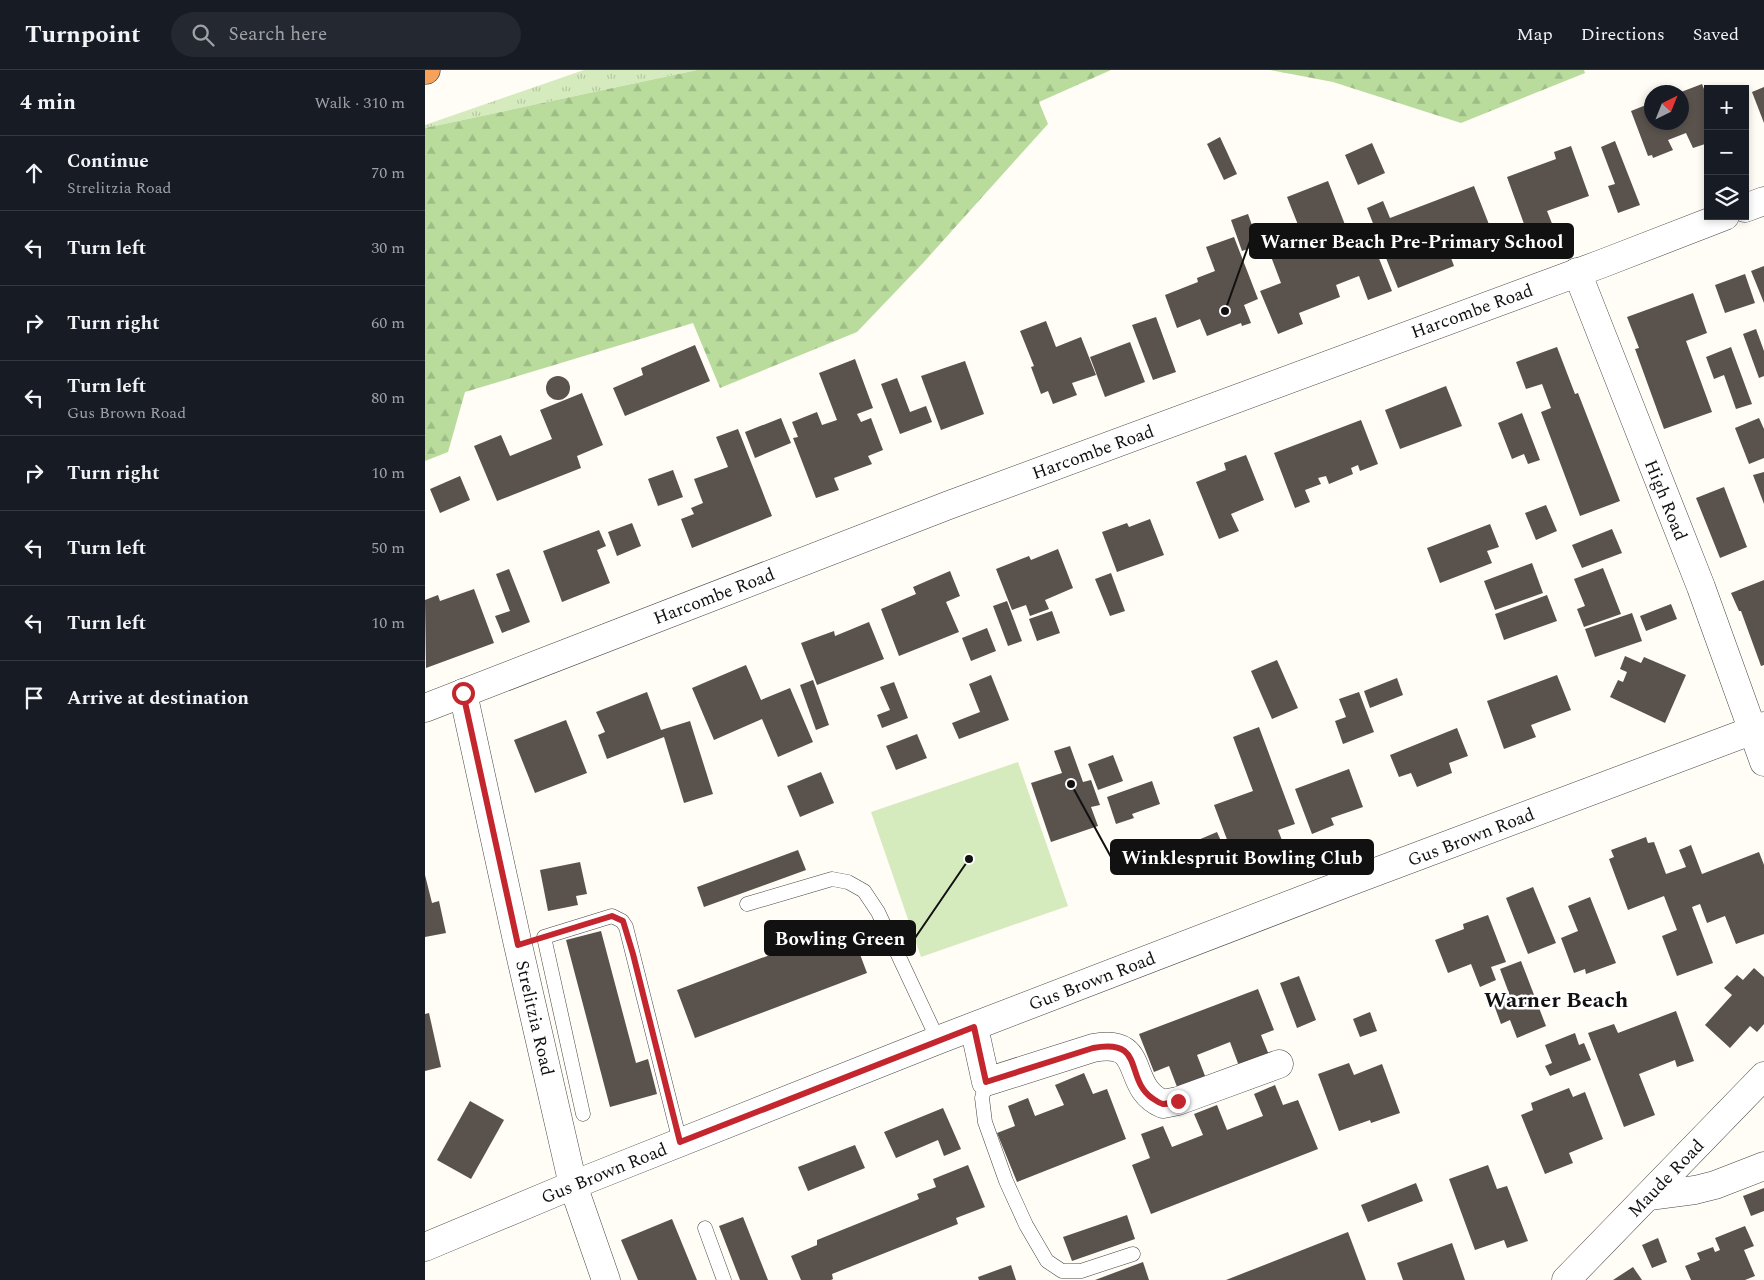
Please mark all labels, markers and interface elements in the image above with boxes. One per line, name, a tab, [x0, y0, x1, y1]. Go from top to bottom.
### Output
search box	[171, 12, 521, 57]
text: Turnpoint	[25, 17, 141, 53]
text: Search here	[229, 20, 327, 49]
icon: search	[189, 21, 217, 49]
text: Map	[1517, 21, 1553, 48]
text: Directions	[1581, 21, 1665, 48]
text: Saved	[1693, 21, 1739, 48]
north arrow	[1644, 85, 1689, 130]
map controls	[1704, 85, 1749, 220]
button: +	[1704, 85, 1749, 130]
text: 4 min	[20, 87, 76, 119]
text: Walk · 310 m	[314, 91, 405, 115]
button: −	[1704, 130, 1749, 175]
text: Continue	[67, 147, 149, 176]
icon: ahead	[20, 159, 48, 187]
text: 70 m	[371, 161, 405, 185]
button: layers	[1704, 175, 1749, 220]
text: Strelitzia Road	[67, 176, 172, 200]
callout: Warner Beach Pre-Primary School	[1250, 224, 1573, 258]
text: Warner Beach Pre-Primary School	[1261, 228, 1563, 257]
icon: left	[20, 234, 48, 262]
text: Turn left	[67, 234, 146, 263]
text: 30 m	[371, 236, 405, 260]
street label: Harcombe Road	[1407, 277, 1537, 346]
icon: right	[20, 309, 48, 337]
text: Turn right	[67, 309, 160, 338]
text: 60 m	[371, 311, 405, 335]
text: Turn left	[67, 372, 146, 401]
icon: left	[20, 384, 48, 412]
text: 80 m	[371, 386, 405, 410]
text: Gus Brown Road	[67, 401, 186, 425]
street label: Harcombe Road	[1028, 418, 1158, 487]
street label: High Road	[1637, 456, 1694, 545]
icon: right	[20, 459, 48, 487]
text: Turn right	[67, 459, 160, 488]
text: 10 m	[371, 461, 405, 485]
icon: left	[20, 534, 48, 562]
text: Turn left	[67, 534, 146, 563]
text: 50 m	[371, 536, 405, 560]
street label: Harcombe Road	[650, 561, 779, 632]
icon: left	[20, 609, 48, 637]
text: Turn left	[67, 609, 146, 638]
text: 10 m	[371, 611, 405, 635]
route start	[452, 682, 475, 705]
icon: arrive	[20, 684, 48, 712]
text: Arrive at destination	[67, 684, 249, 713]
street label: Gus Brown Road	[1404, 801, 1539, 874]
callout: Winklespruit Bowling Club	[1111, 840, 1373, 874]
text: Winklespruit Bowling Club	[1121, 844, 1363, 873]
callout: Bowling Green	[765, 921, 915, 955]
text: Bowling Green	[775, 925, 905, 954]
street label: Gus Brown Road	[1025, 945, 1160, 1018]
street label: Strelitzia Road	[508, 958, 561, 1078]
district label: Warner Beach	[1484, 984, 1629, 1017]
route end	[1167, 1090, 1190, 1113]
street label: Maude Road	[1622, 1133, 1711, 1224]
street label: Gus Brown Road	[537, 1136, 671, 1211]

